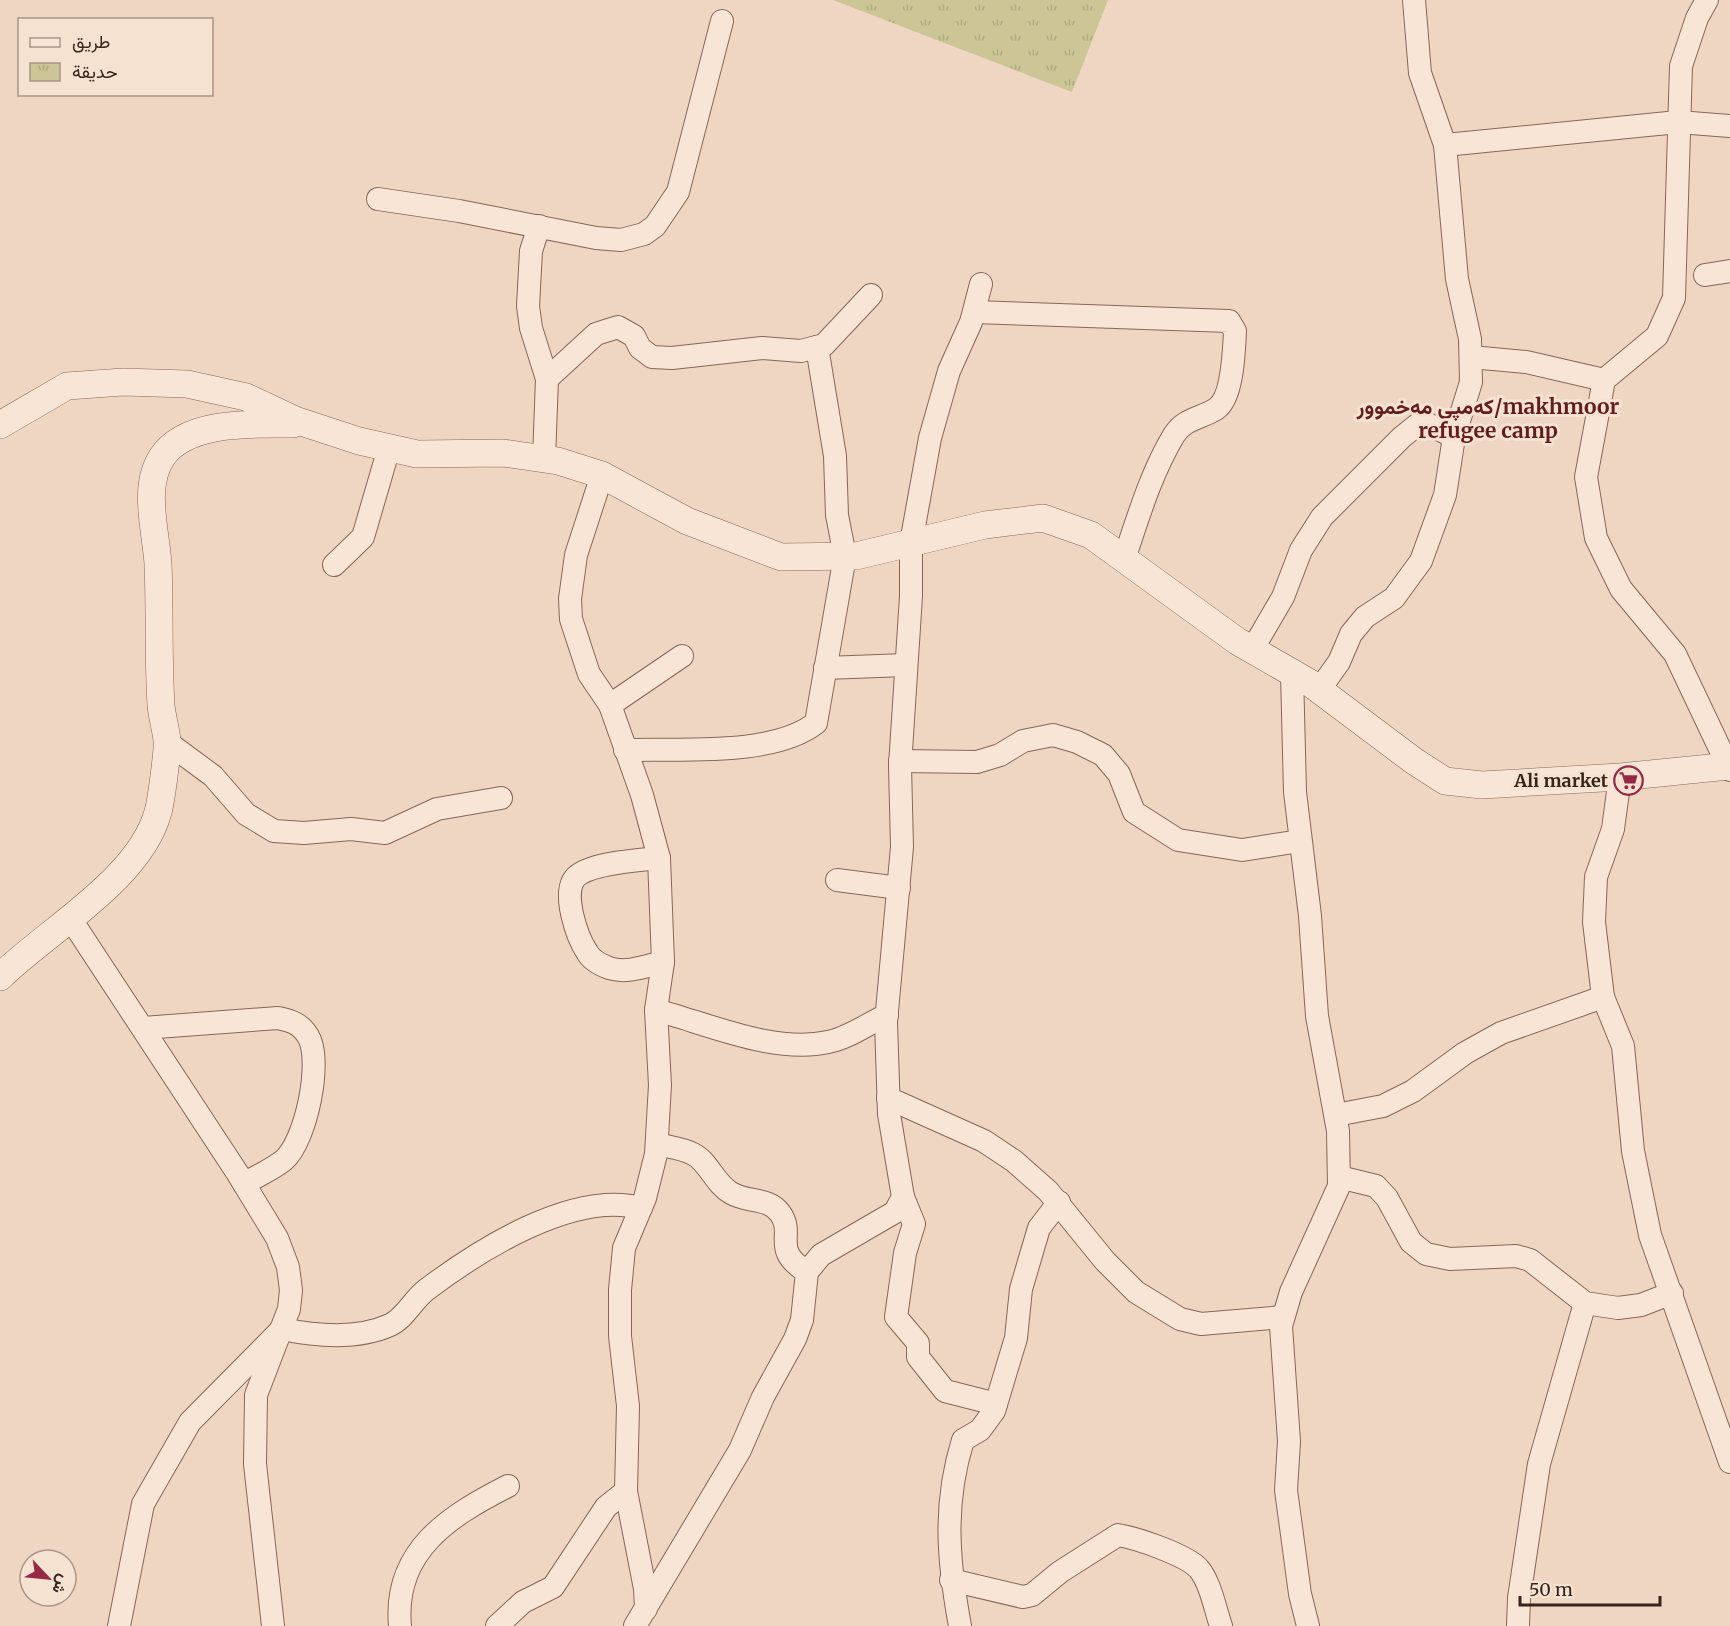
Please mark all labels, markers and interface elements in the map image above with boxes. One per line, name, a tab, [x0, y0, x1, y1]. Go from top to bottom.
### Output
legend	[18, 18, 213, 96]
text: طريق	[72, 30, 110, 53]
text: حديقة	[72, 60, 118, 83]
district label: کەمپی مەخموور/makhmoor refugee camp	[1356, 393, 1619, 444]
supermarket icon: Ali market	[1613, 764, 1645, 796]
place label: Ali market	[1513, 769, 1609, 792]
north arrow	[18, 1548, 78, 1608]
scale bar	[1520, 1569, 1660, 1607]
text: ش	[48, 1572, 75, 1598]
text: 50 m	[1529, 1578, 1573, 1601]

